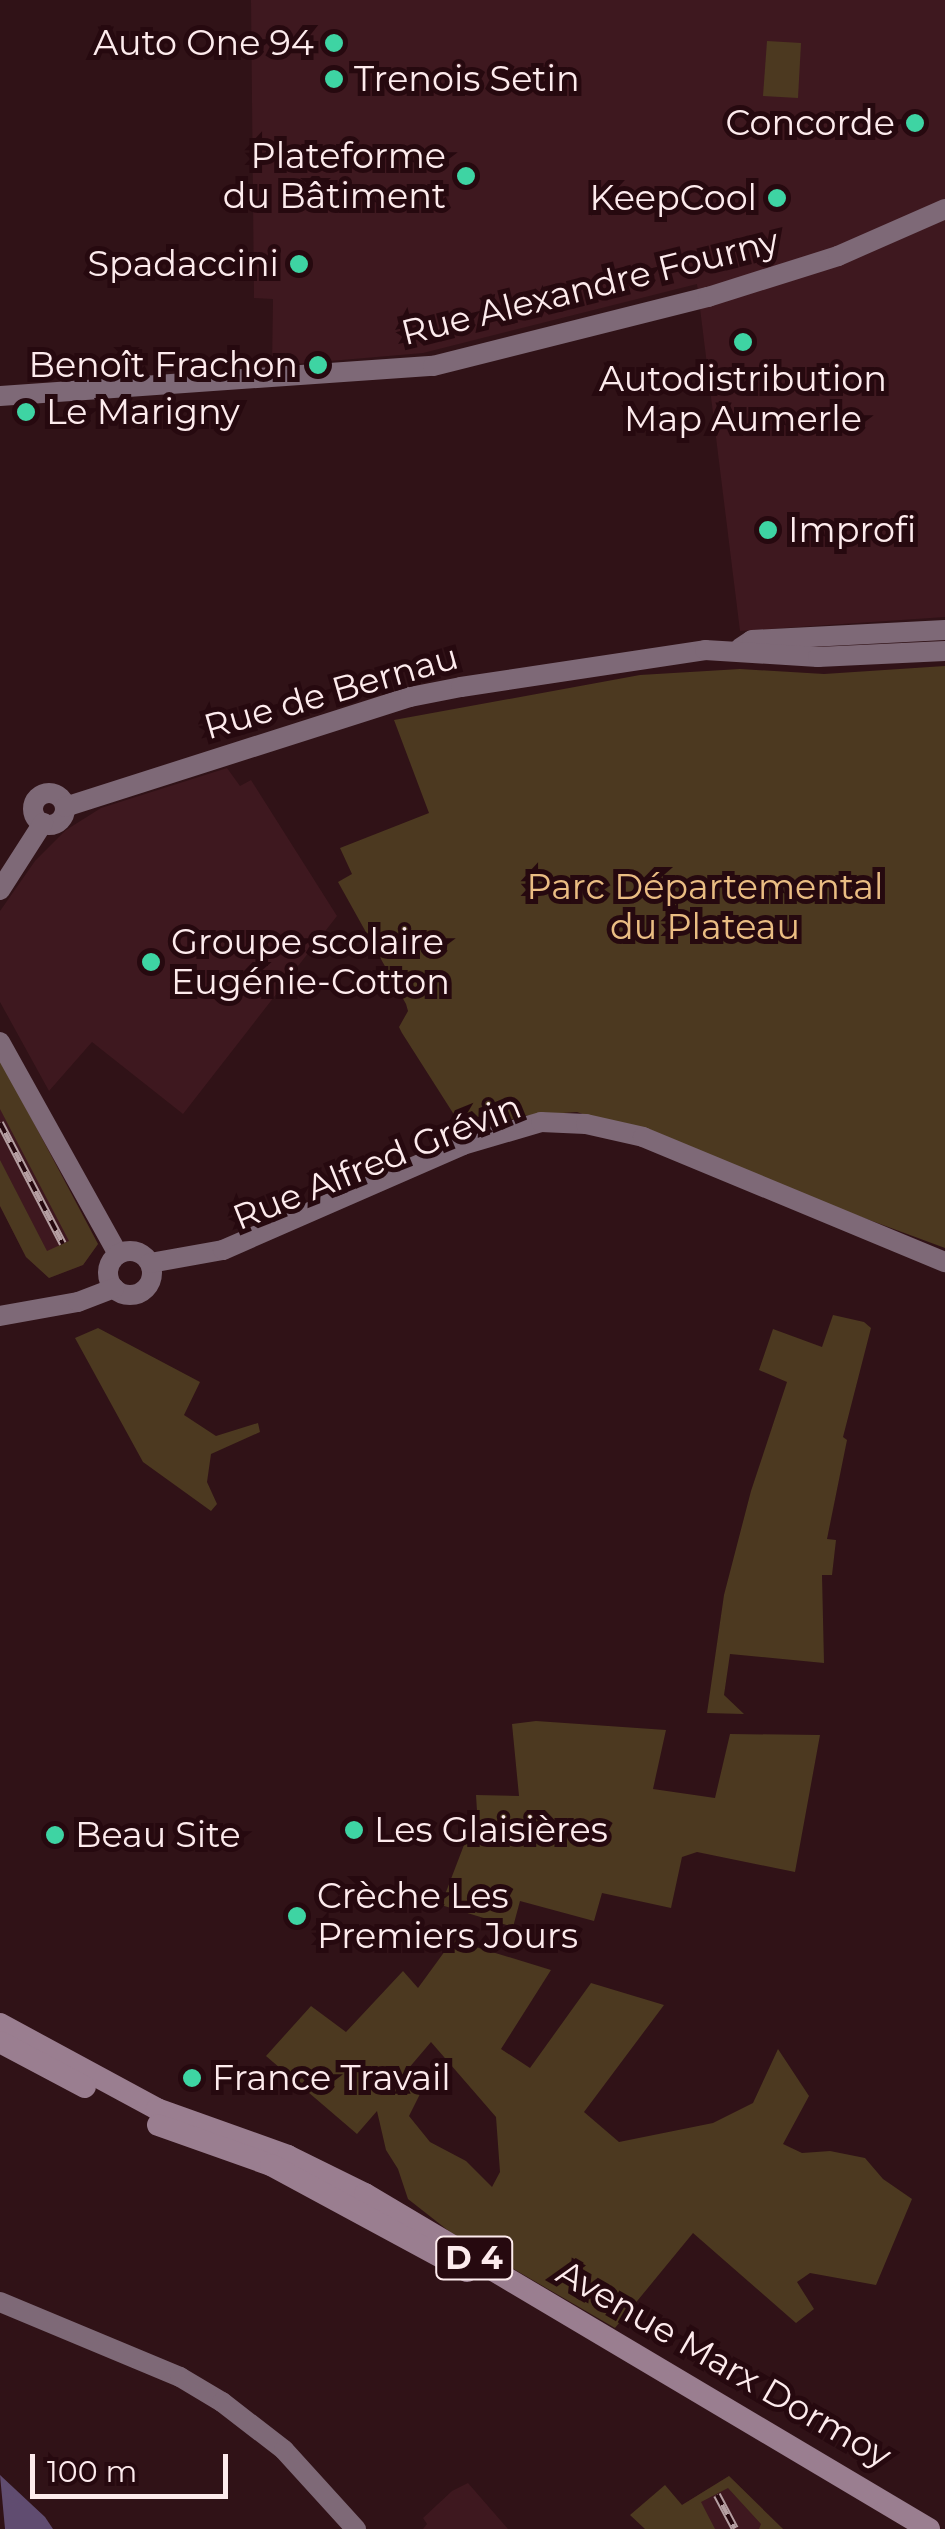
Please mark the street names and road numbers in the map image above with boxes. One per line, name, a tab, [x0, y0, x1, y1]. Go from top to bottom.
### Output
street label: Rue Alexandre Fourny	[397, 220, 783, 354]
street label: Rue de Bernau	[199, 636, 463, 748]
street label: Rue Alfred Grévin	[227, 1085, 527, 1239]
road number: D 4	[434, 2231, 514, 2285]
street label: Avenue Marx Dormoy	[549, 2251, 899, 2477]

